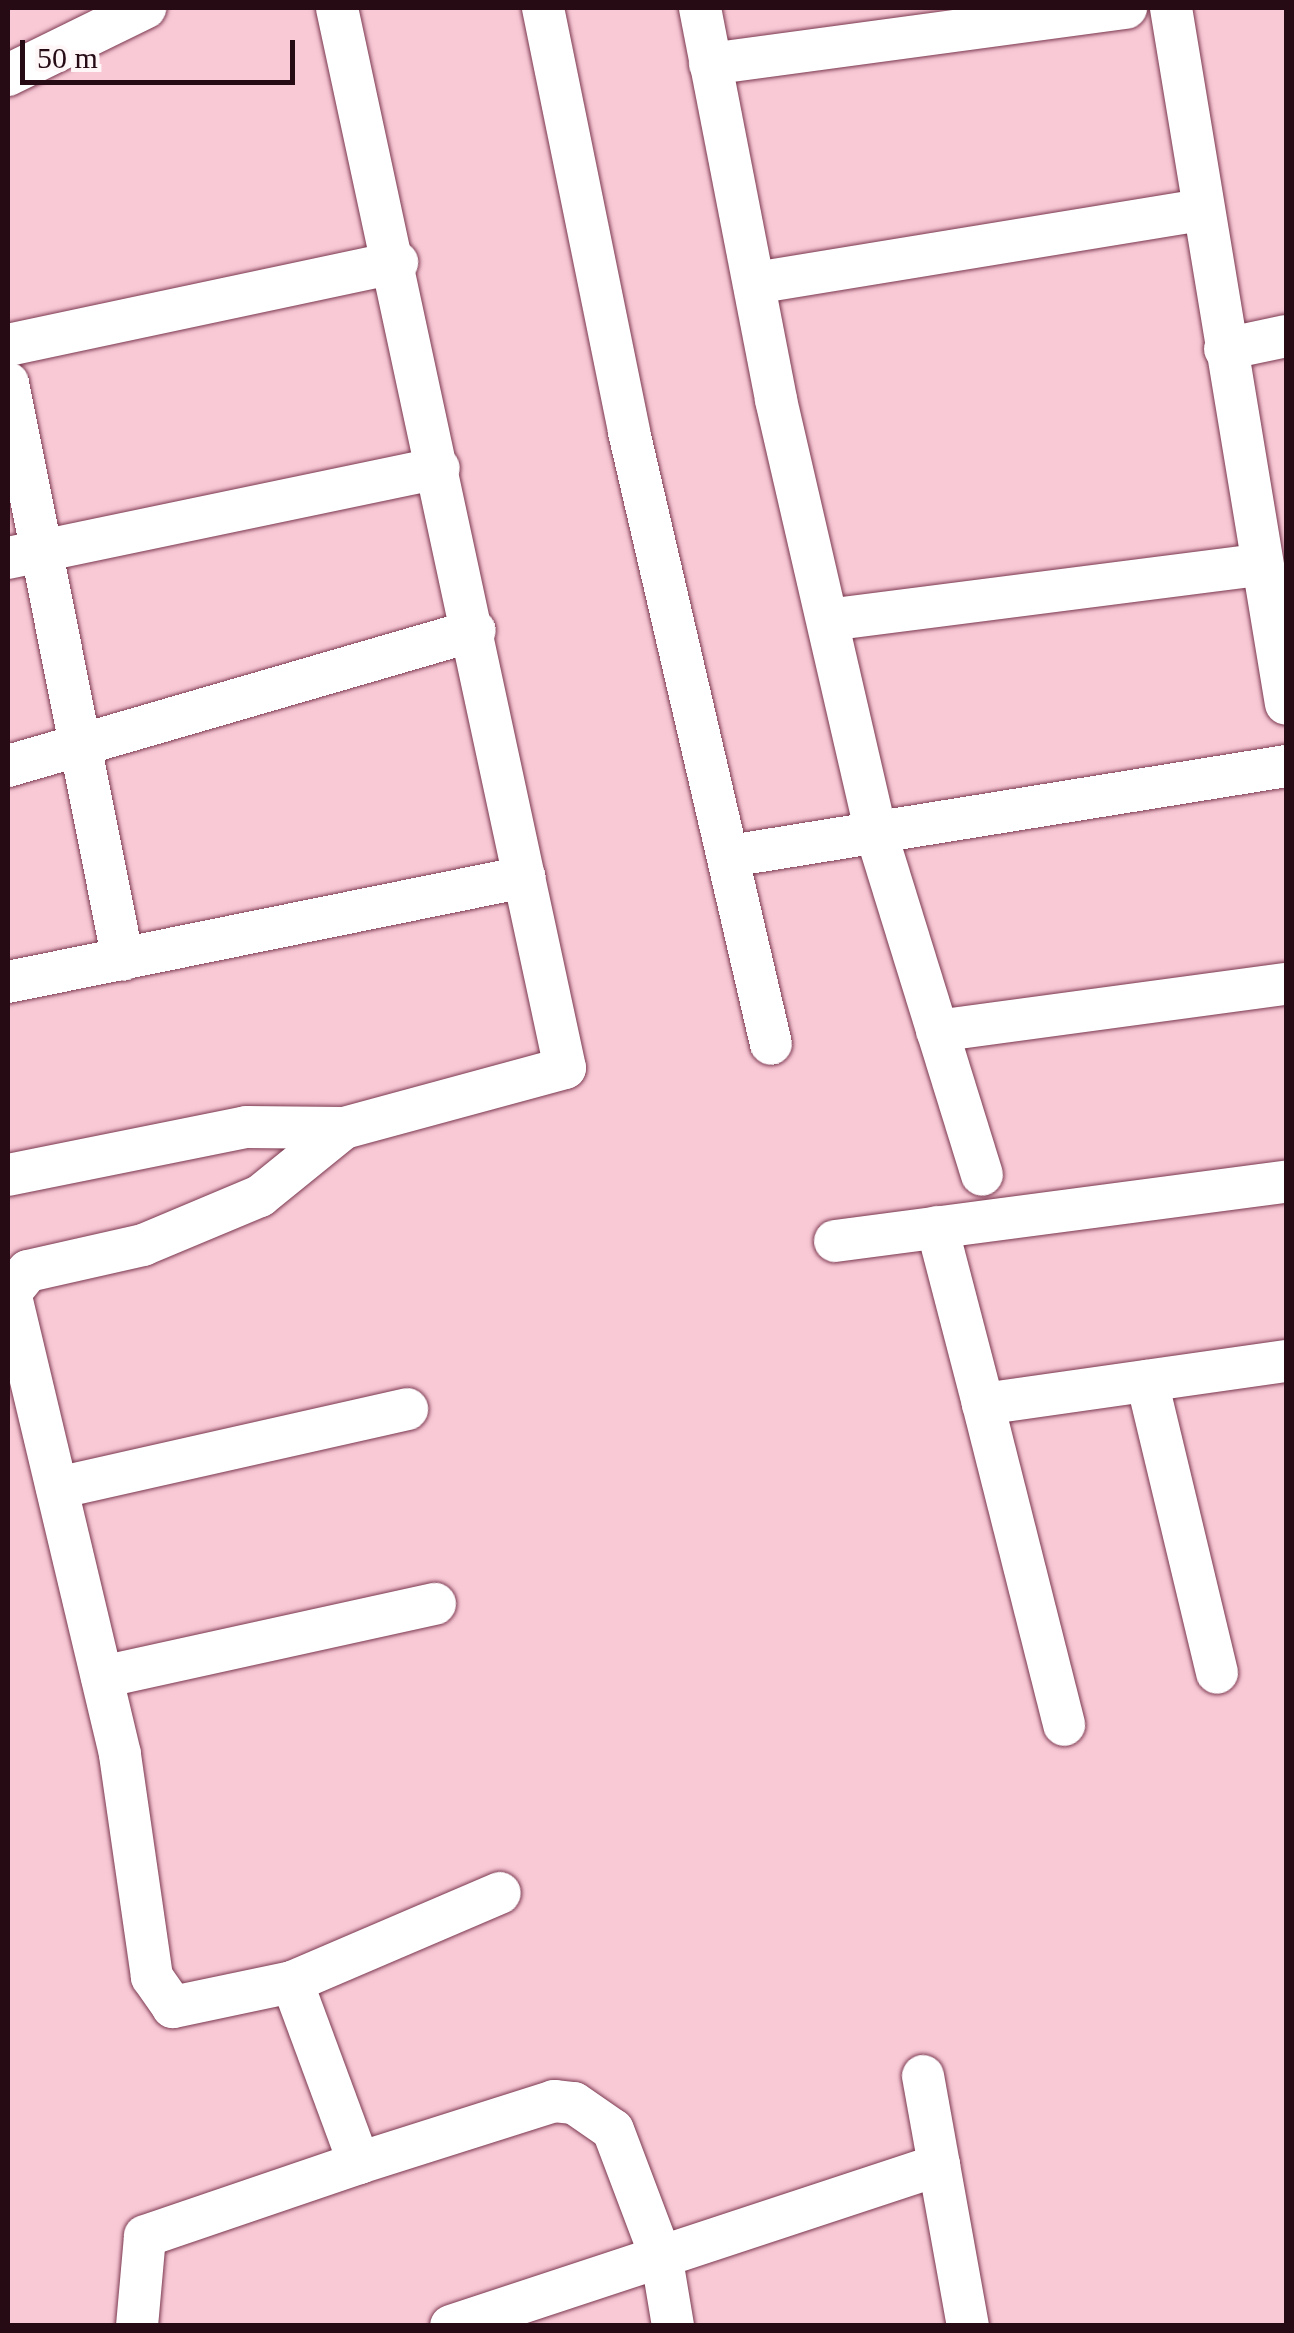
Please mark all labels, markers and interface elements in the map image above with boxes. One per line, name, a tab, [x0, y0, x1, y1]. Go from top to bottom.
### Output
scale bar	[25, 20, 300, 82]
text: 50 m	[37, 41, 98, 74]

